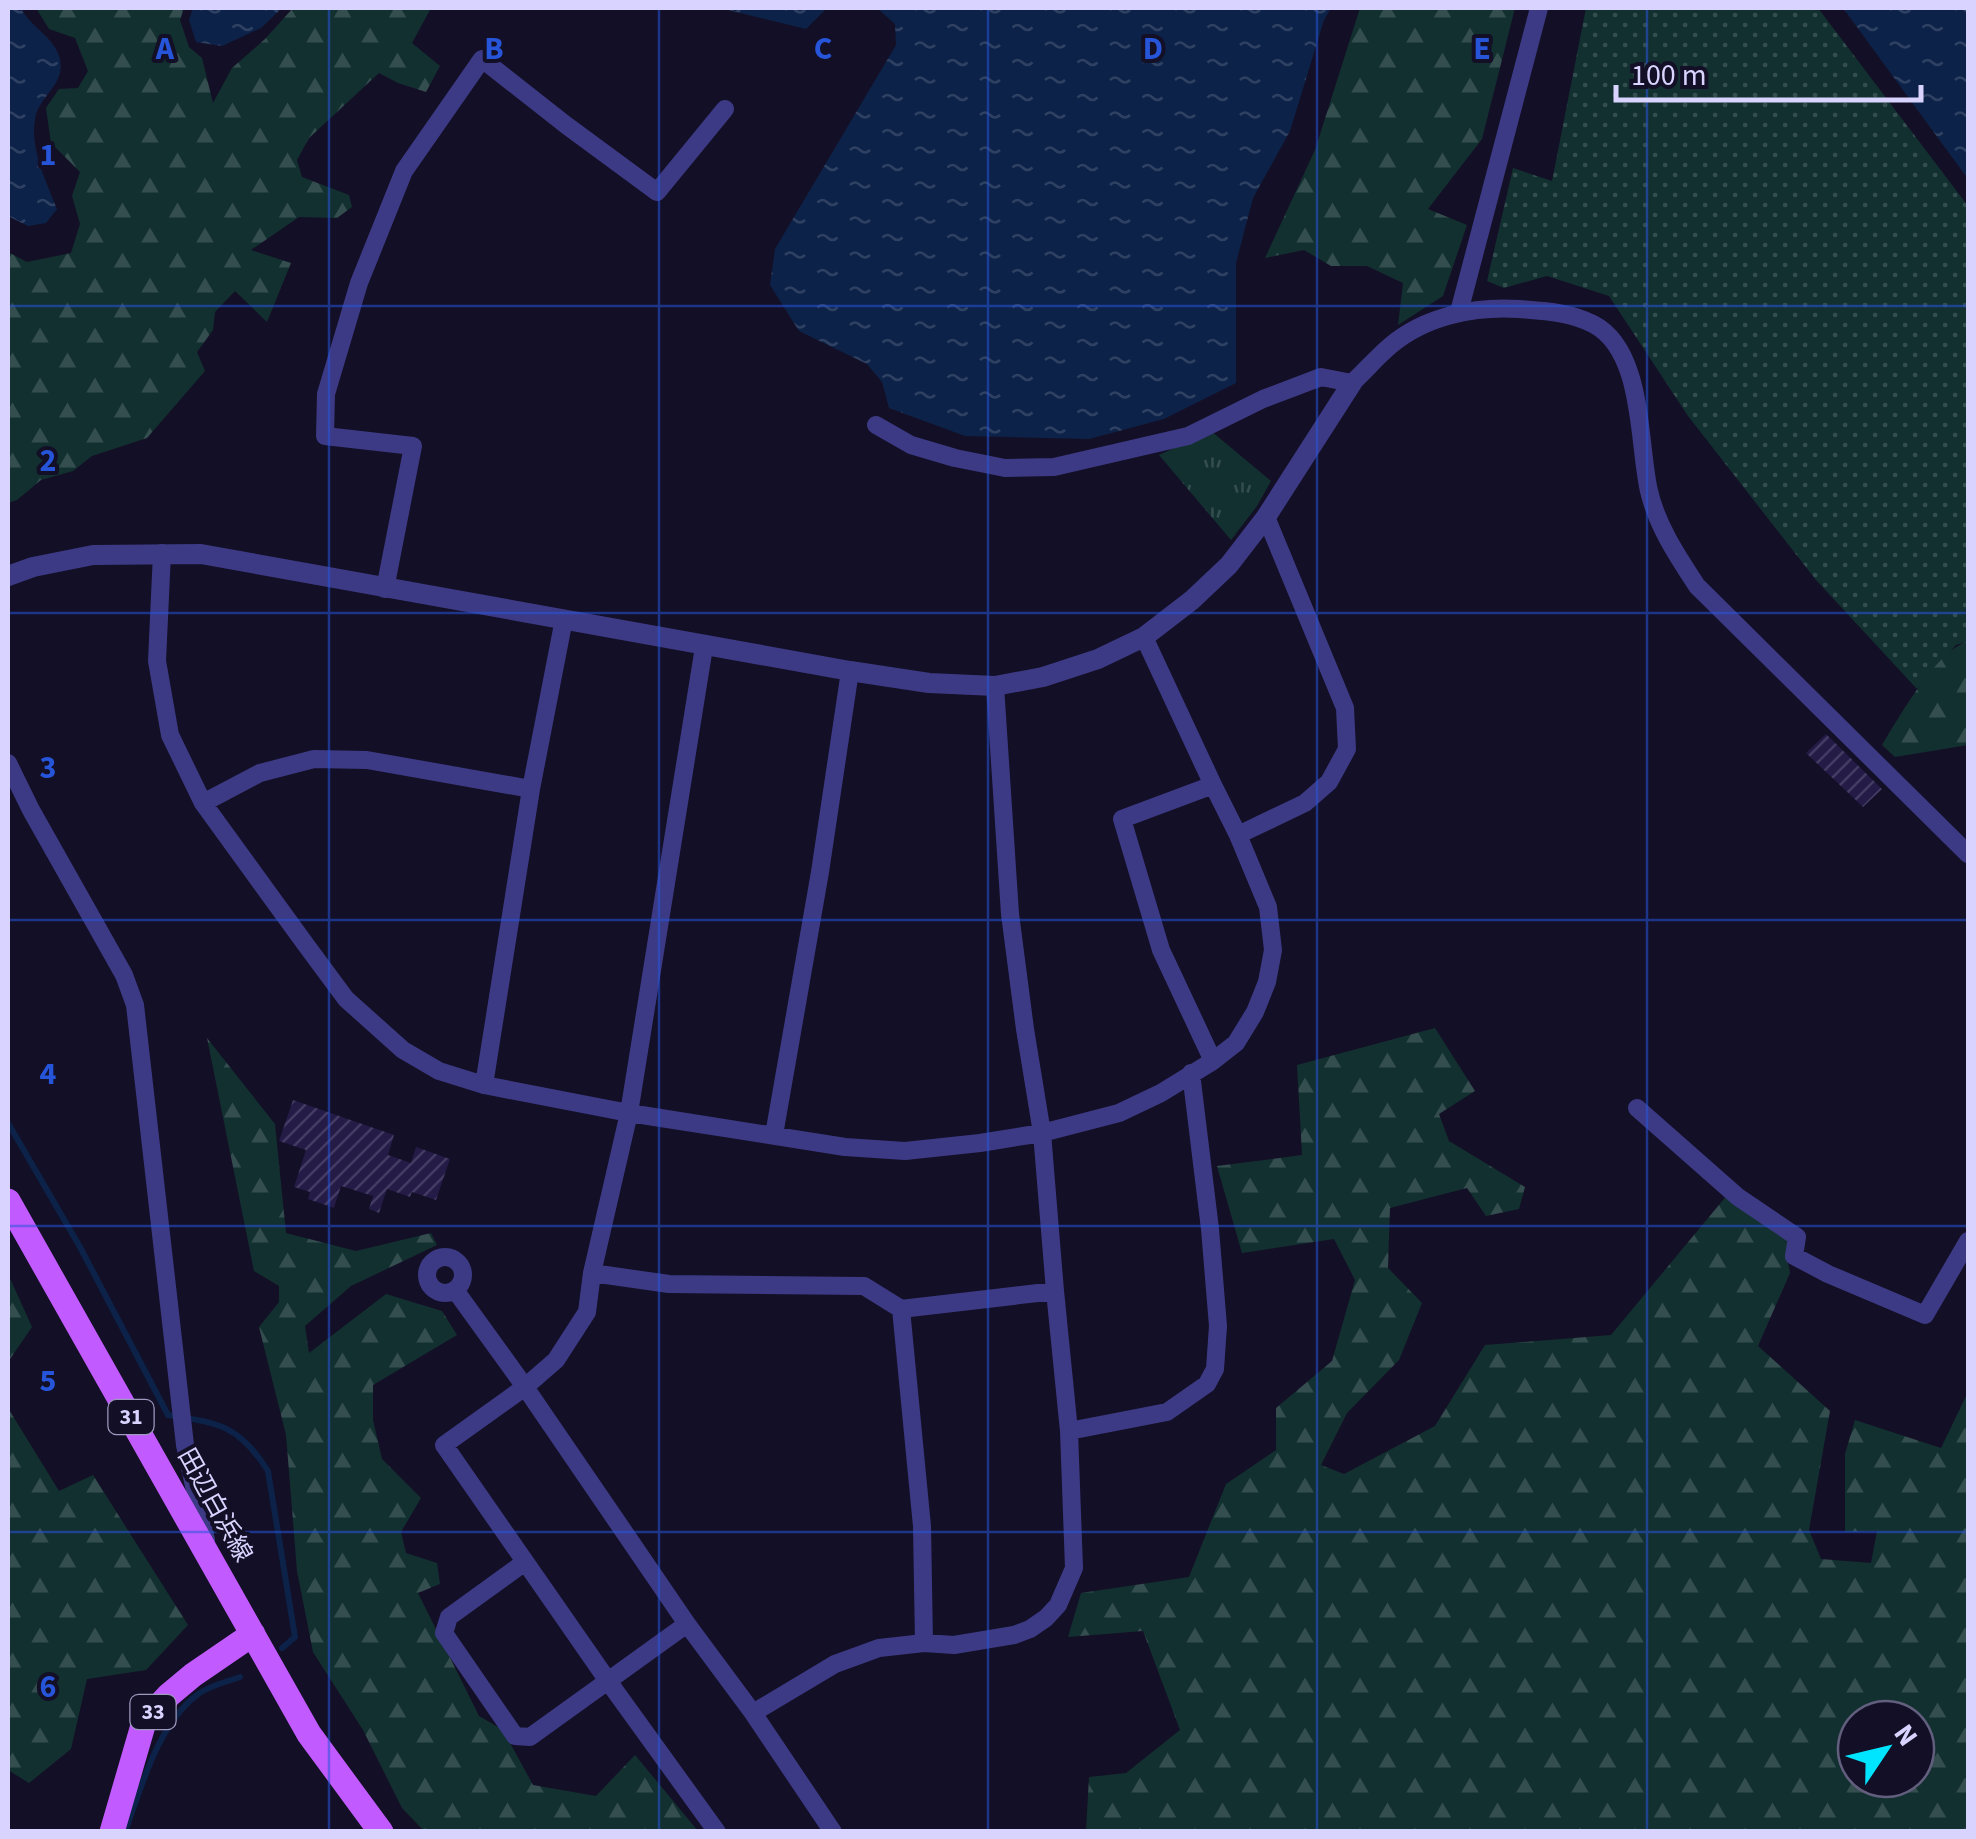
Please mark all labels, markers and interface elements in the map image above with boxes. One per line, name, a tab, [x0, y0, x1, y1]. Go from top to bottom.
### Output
text: A	[155, 26, 175, 72]
text: B	[484, 26, 504, 72]
text: C	[814, 26, 832, 72]
text: D	[1143, 26, 1163, 72]
text: E	[1473, 26, 1491, 72]
scale bar	[1616, 40, 1921, 102]
text: 100 m	[1631, 54, 1707, 97]
text: 1	[40, 132, 56, 178]
text: 2	[40, 438, 56, 484]
text: 3	[40, 745, 56, 791]
text: 4	[40, 1051, 57, 1097]
text: 5	[40, 1358, 56, 1404]
road number: 31	[108, 1400, 154, 1434]
street label: 田辺白浜線	[169, 1442, 261, 1568]
text: 6	[40, 1664, 56, 1710]
road number: 33	[130, 1695, 176, 1729]
north arrow	[1836, 1699, 1936, 1799]
text: N	[1884, 1716, 1927, 1754]

